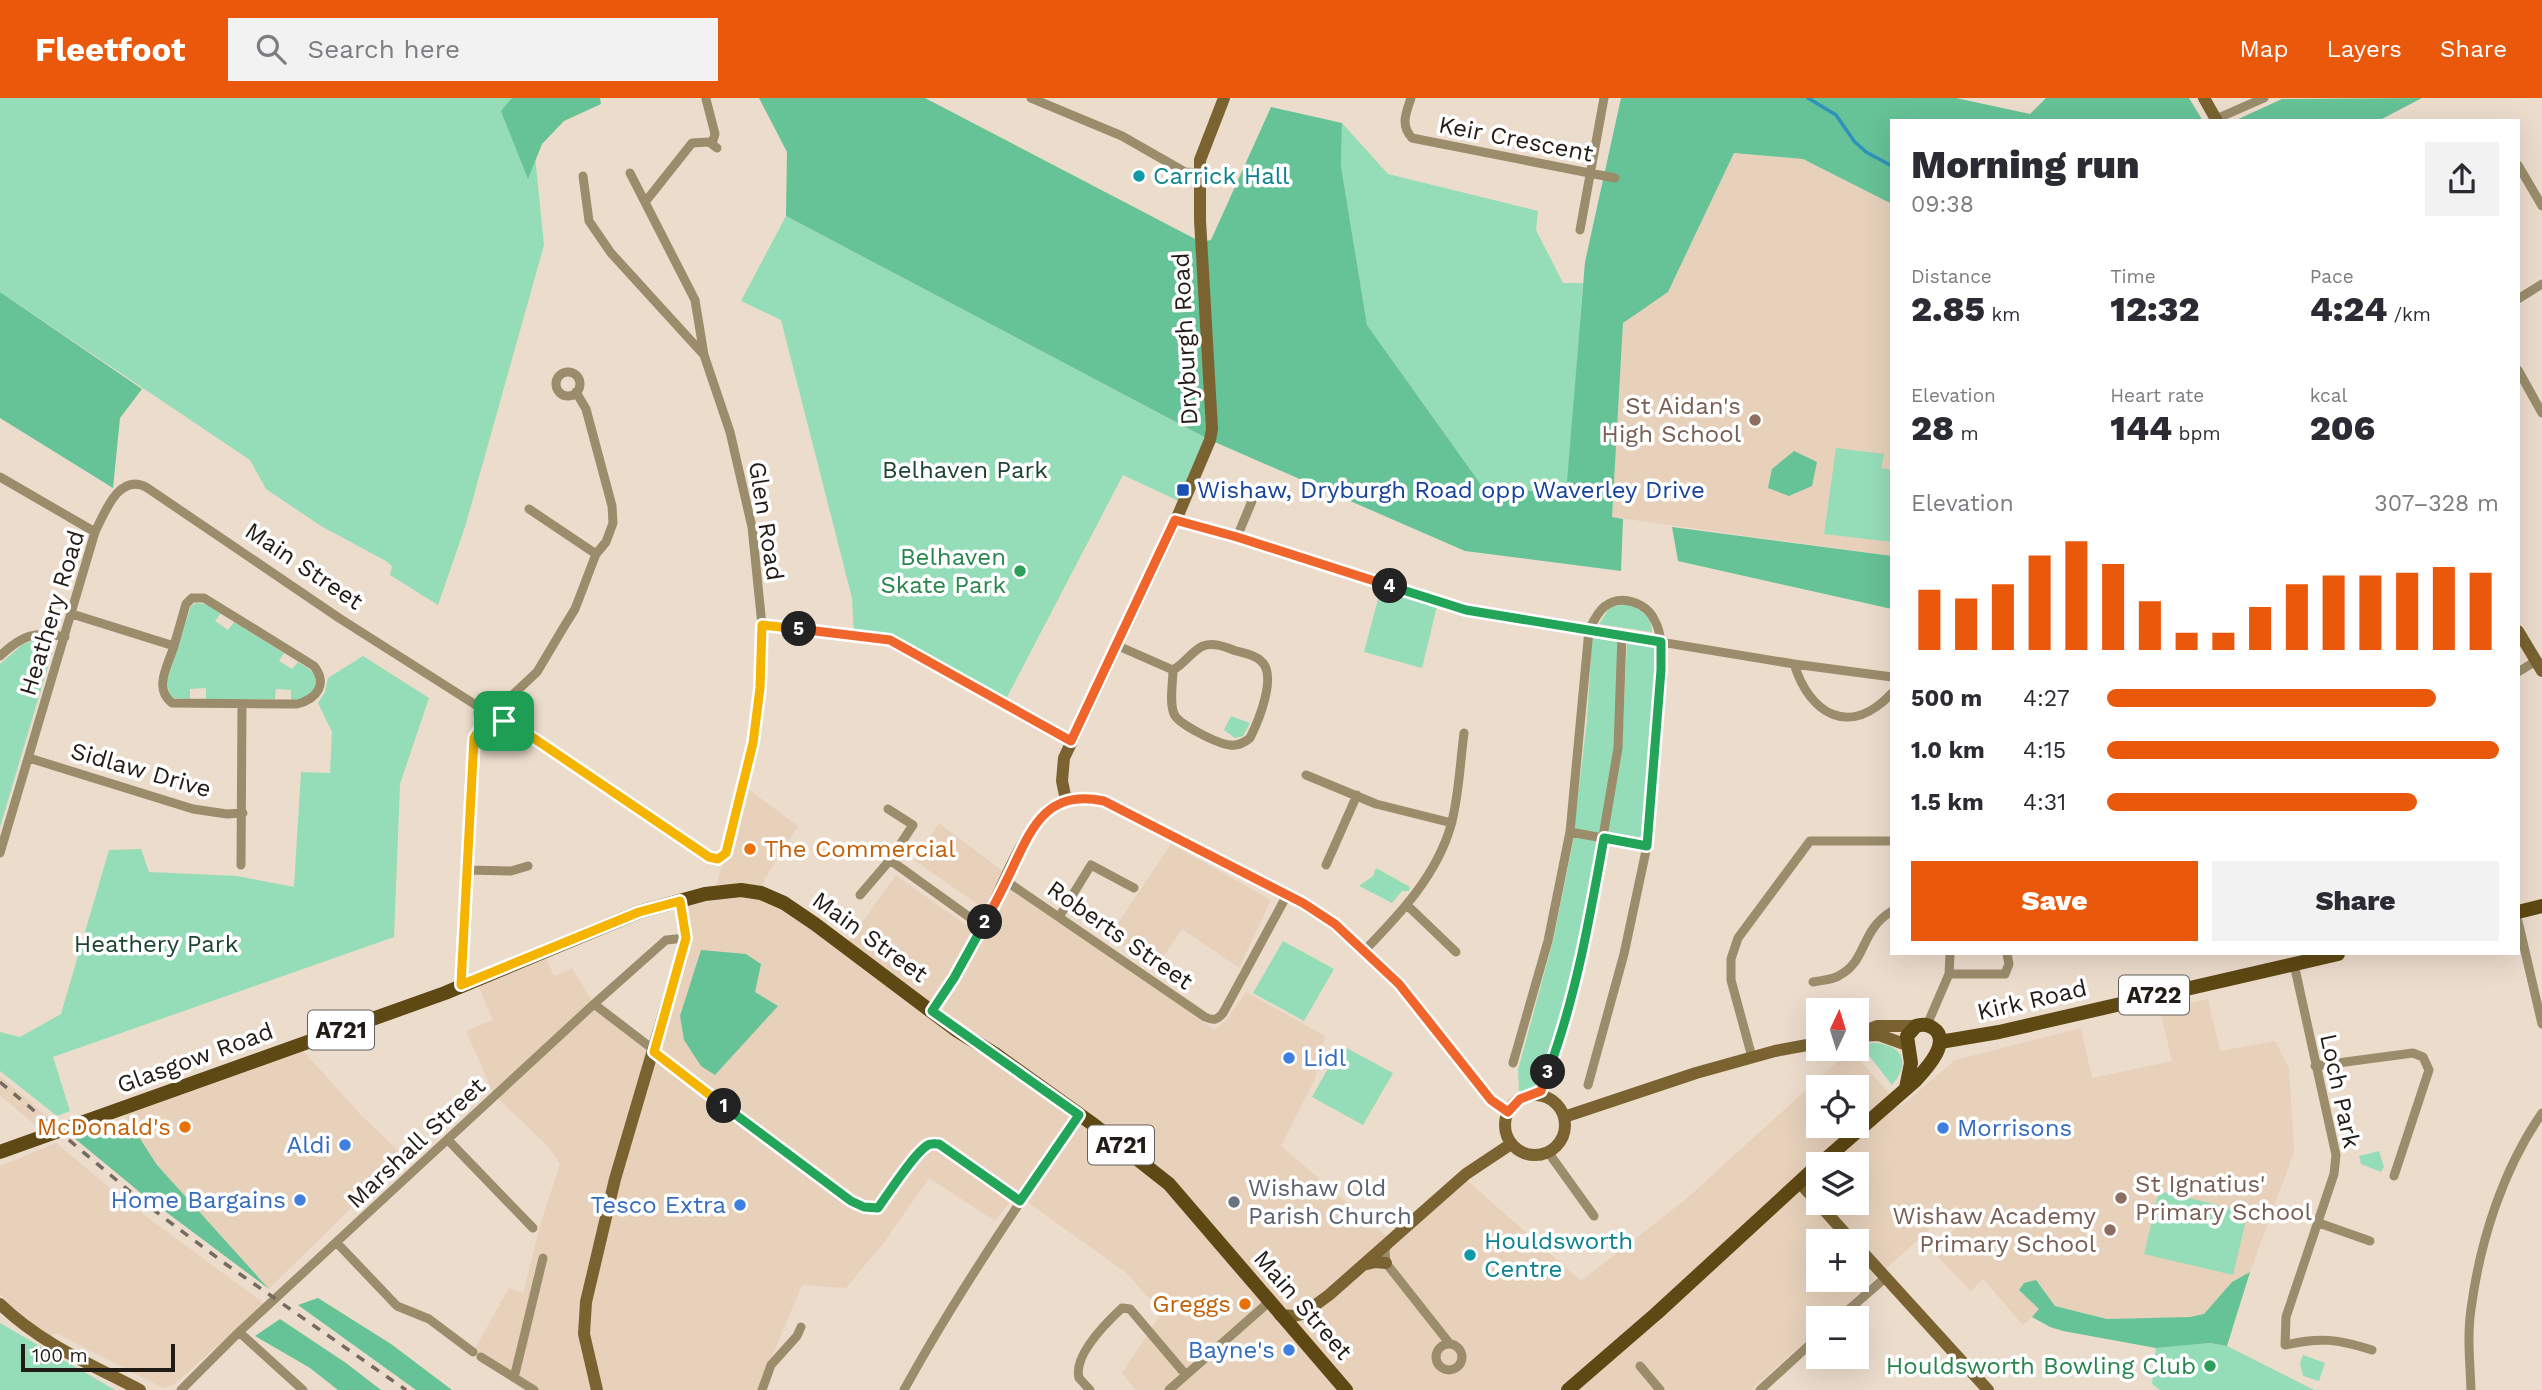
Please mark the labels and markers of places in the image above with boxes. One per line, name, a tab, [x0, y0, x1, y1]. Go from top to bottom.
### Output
place label: Carrick Hall	[1153, 162, 1290, 190]
marker: Carrick Hall	[1131, 168, 1147, 184]
place label: St Aidan's High School	[1601, 392, 1742, 448]
marker: St Aidan's High School	[1747, 412, 1763, 428]
place label: Wishaw, Dryburgh Road opp Waverley Drive	[1197, 476, 1705, 504]
marker: Wishaw, Dryburgh Road opp Waverley Drive	[1175, 482, 1191, 498]
place label: Belhaven Skate Park	[880, 543, 1006, 599]
marker: Belhaven Skate Park	[1012, 563, 1028, 579]
pin: 4	[1372, 568, 1408, 603]
pin: 5	[782, 612, 816, 646]
pin	[474, 691, 534, 751]
place label: The Commercial	[764, 835, 956, 863]
marker: The Commercial	[742, 841, 758, 857]
pin: 2	[968, 904, 1002, 940]
place label: Lidl	[1303, 1044, 1347, 1072]
marker: Lidl	[1281, 1050, 1297, 1066]
pin: 3	[1530, 1054, 1566, 1090]
pin: 1	[706, 1088, 742, 1124]
place label: McDonald's	[37, 1113, 171, 1141]
place label: Morrisons	[1957, 1114, 2072, 1142]
marker: McDonald's	[177, 1119, 193, 1135]
marker: Morrisons	[1935, 1120, 1951, 1136]
place label: Aldi	[286, 1131, 331, 1159]
marker: Aldi	[337, 1137, 353, 1153]
place label: St Ignatius' Primary School	[2135, 1170, 2313, 1226]
place label: Wishaw Old Parish Church	[1248, 1174, 1412, 1230]
place label: Home Bargains	[111, 1186, 286, 1214]
marker: St Ignatius' Primary School	[2113, 1190, 2129, 1206]
place label: Tesco Extra	[590, 1191, 726, 1219]
marker: Home Bargains	[292, 1192, 308, 1208]
marker: Wishaw Old Parish Church	[1226, 1194, 1242, 1210]
marker: Tesco Extra	[732, 1197, 748, 1213]
place label: Wishaw Academy Primary School	[1893, 1202, 2097, 1258]
marker: Wishaw Academy Primary School	[2102, 1222, 2118, 1238]
place label: Houldsworth Centre	[1484, 1227, 1633, 1283]
marker: Houldsworth Centre	[1462, 1247, 1478, 1263]
place label: Greggs	[1152, 1290, 1231, 1318]
marker: Greggs	[1237, 1296, 1253, 1312]
place label: Bayne's	[1188, 1336, 1275, 1364]
marker: Bayne's	[1281, 1342, 1297, 1358]
place label: Houldsworth Bowling Club	[1886, 1352, 2196, 1380]
marker: Houldsworth Bowling Club	[2202, 1358, 2218, 1374]

